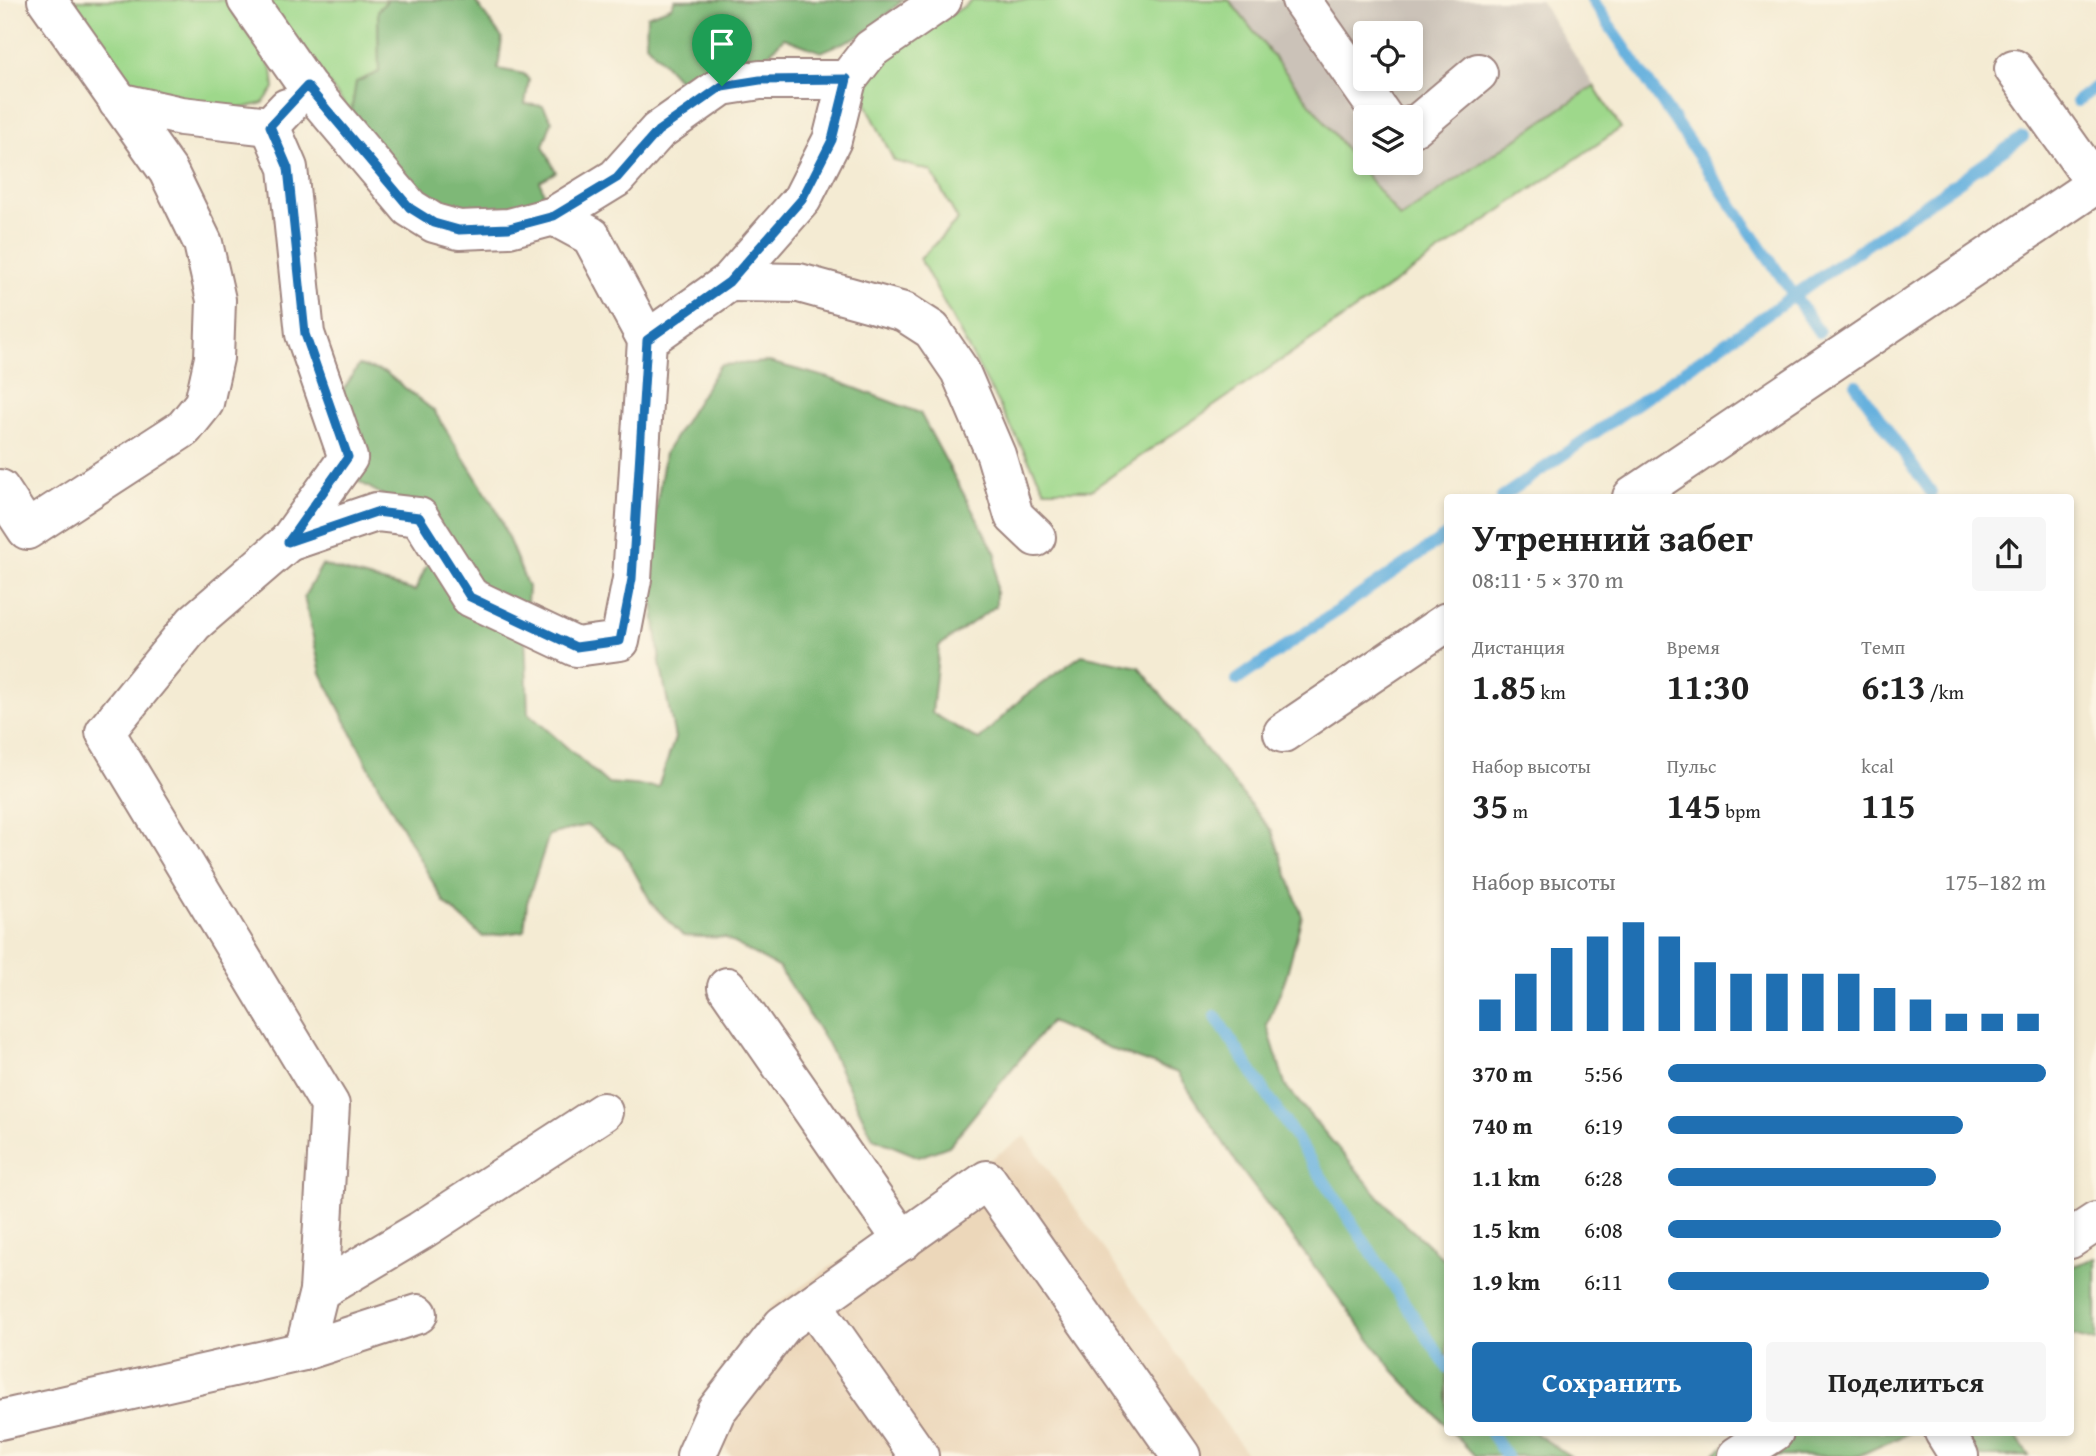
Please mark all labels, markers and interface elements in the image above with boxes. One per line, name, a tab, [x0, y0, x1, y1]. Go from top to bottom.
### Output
pin	[692, 14, 752, 86]
map controls	[1353, 21, 1423, 175]
button: locate	[1353, 21, 1423, 91]
icon: arrive	[703, 25, 741, 63]
button: layers	[1353, 105, 1423, 175]
text: Утренний забег	[1472, 509, 1753, 565]
button: share	[1972, 517, 2046, 591]
text: 08:11 · 5 × 370 m	[1472, 563, 1624, 596]
text: Дистанция	[1472, 633, 1565, 661]
text: Время	[1667, 633, 1720, 661]
text: Темп	[1861, 633, 1905, 661]
text: 1.85	[1472, 661, 1536, 712]
text: 11:30	[1667, 661, 1749, 712]
text: 6:13	[1861, 661, 1926, 712]
text: km	[1536, 678, 1566, 706]
text: /km	[1926, 678, 1964, 706]
text: Набор высоты	[1472, 752, 1591, 780]
text: Пульс	[1667, 752, 1716, 780]
text: kcal	[1861, 752, 1894, 780]
text: 35	[1472, 780, 1508, 831]
text: 145	[1667, 780, 1721, 831]
text: 115	[1861, 780, 1916, 831]
text: m	[1508, 797, 1528, 825]
text: bpm	[1721, 797, 1761, 825]
text: Набор высоты	[1472, 865, 1616, 898]
text: 175–182 m	[1945, 865, 2046, 898]
text: 370 m	[1472, 1057, 1533, 1090]
text: 5:56	[1584, 1057, 1623, 1090]
text: 740 m	[1472, 1109, 1533, 1142]
text: 6:19	[1584, 1109, 1623, 1142]
text: 1.1 km	[1472, 1161, 1540, 1194]
text: 6:28	[1584, 1161, 1623, 1194]
text: 1.5 km	[1472, 1213, 1540, 1246]
text: 6:08	[1584, 1213, 1623, 1246]
text: 1.9 km	[1472, 1265, 1540, 1298]
text: 6:11	[1584, 1265, 1623, 1298]
button: Сохранить	[1472, 1342, 1752, 1422]
button: Поделиться	[1766, 1342, 2046, 1422]

